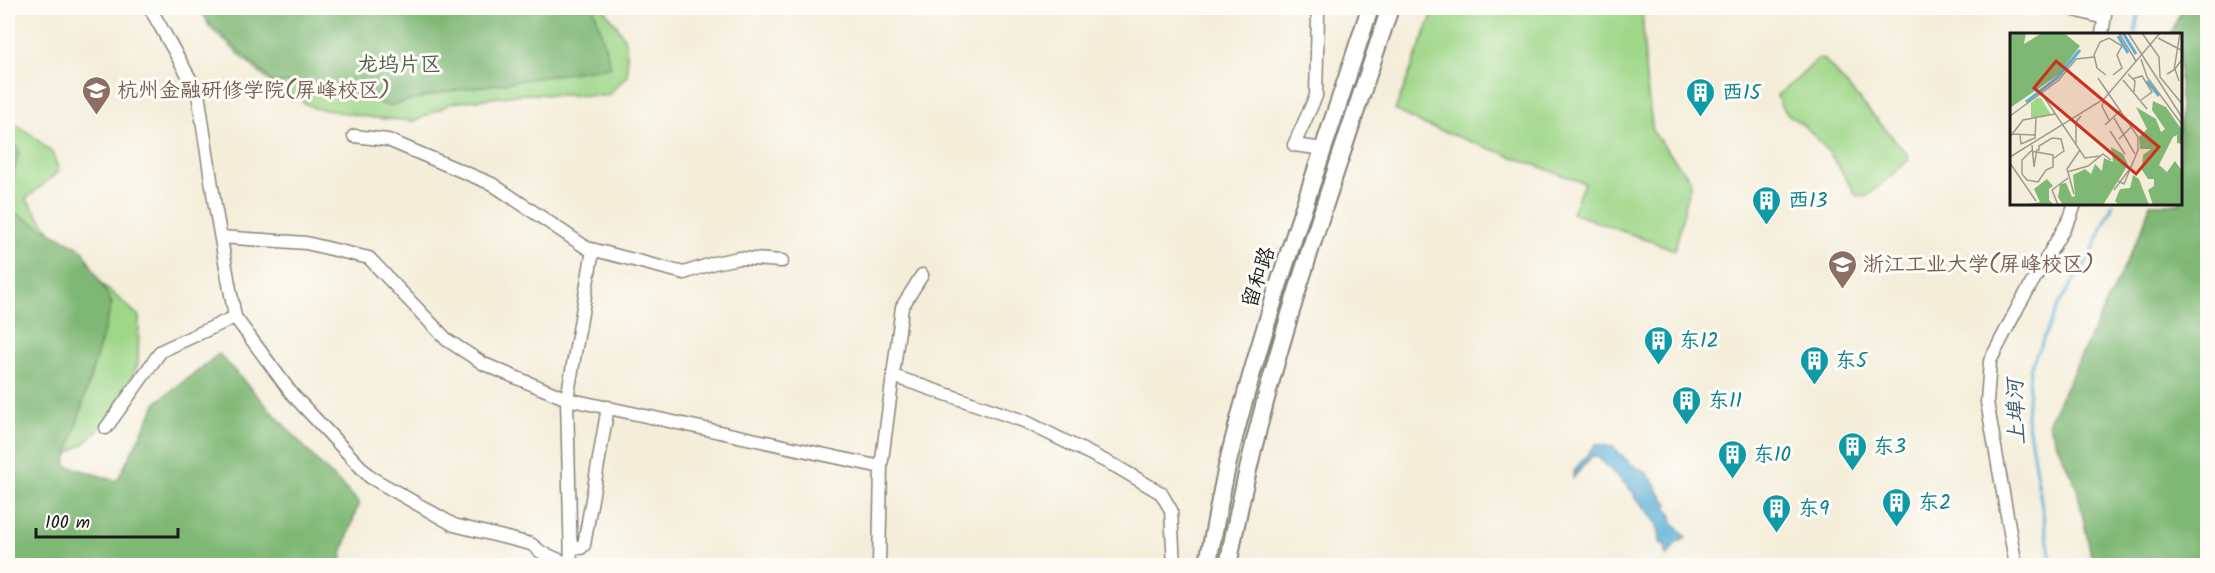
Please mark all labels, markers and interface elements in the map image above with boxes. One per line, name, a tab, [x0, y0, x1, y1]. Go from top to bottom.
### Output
inset map	[2010, 33, 2182, 206]
park label: 龙坞片区	[357, 49, 441, 82]
school or university icon: 杭州金融研修学院(屏峰校区)	[80, 74, 112, 116]
place label: 杭州金融研修学院(屏峰校区)	[117, 75, 390, 108]
building icon: 西15	[1685, 76, 1717, 118]
place label: 西15	[1722, 77, 1763, 110]
building icon: 西13	[1751, 184, 1783, 226]
place label: 西13	[1788, 185, 1828, 218]
street label: 留和路	[1234, 242, 1285, 313]
school or university icon: 浙江工业大学(屏峰校区)	[1826, 248, 1858, 290]
place label: 浙江工业大学(屏峰校区)	[1863, 249, 2094, 282]
building icon: 东12	[1642, 324, 1674, 366]
place label: 东12	[1679, 325, 1719, 358]
building icon: 东5	[1798, 344, 1830, 386]
place label: 东5	[1835, 345, 1869, 378]
water label: 上埠河	[1999, 375, 2036, 446]
building icon: 东11	[1671, 384, 1703, 426]
place label: 东11	[1708, 385, 1742, 418]
building icon: 东3	[1836, 430, 1868, 472]
place label: 东3	[1873, 431, 1906, 464]
building icon: 东10	[1716, 438, 1748, 480]
place label: 东10	[1753, 439, 1791, 472]
building icon: 东2	[1881, 486, 1913, 528]
place label: 东2	[1918, 487, 1951, 520]
building icon: 东9	[1761, 492, 1793, 534]
place label: 东9	[1798, 493, 1829, 526]
scale bar	[36, 501, 178, 539]
text: 100 m	[45, 509, 90, 538]

